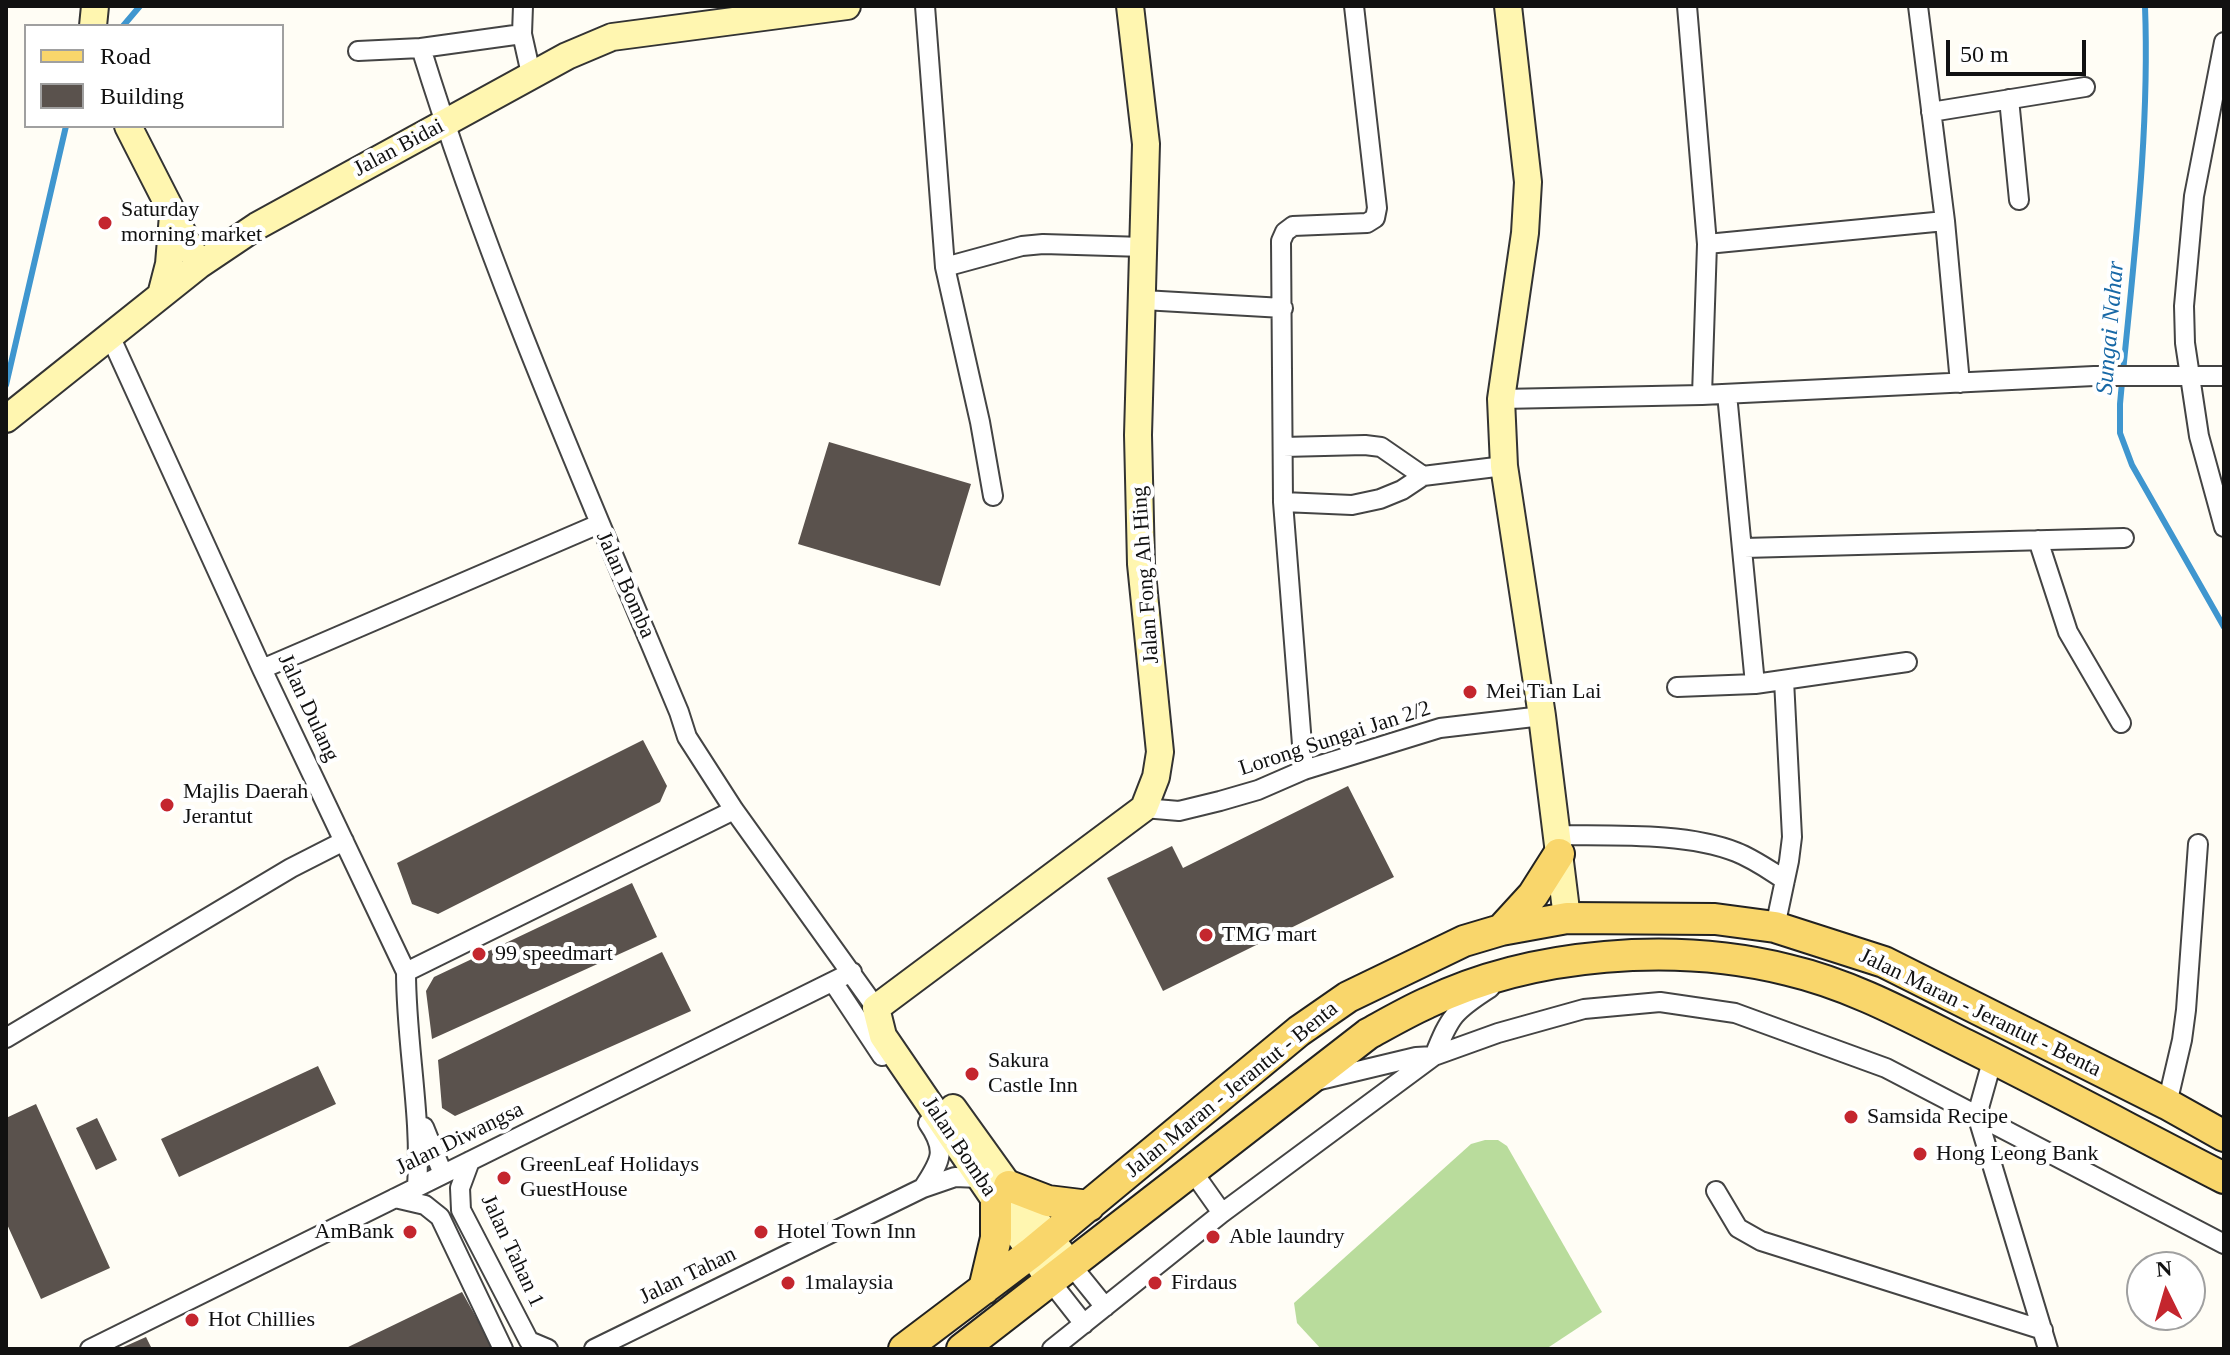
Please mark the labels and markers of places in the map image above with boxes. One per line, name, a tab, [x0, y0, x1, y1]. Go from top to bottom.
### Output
place label: Saturday morning market	[121, 197, 262, 248]
marker: Saturday morning market	[96, 214, 114, 232]
place label: Mei Tian Lai	[1486, 679, 1601, 705]
marker: Mei Tian Lai	[1461, 683, 1479, 701]
place label: Majlis Daerah Jerantut	[183, 779, 308, 830]
marker: Majlis Daerah Jerantut	[158, 796, 176, 814]
place label: TMG mart	[1222, 922, 1317, 948]
marker: TMG mart	[1197, 926, 1215, 944]
place label: 99 speedmart	[495, 941, 613, 967]
marker: 99 speedmart	[470, 945, 488, 963]
place label: Sakura Castle Inn	[988, 1048, 1078, 1100]
marker: Sakura Castle Inn	[963, 1065, 981, 1083]
place label: Samsida Recipe	[1867, 1104, 2008, 1130]
marker: Samsida Recipe	[1842, 1108, 1860, 1126]
place label: Hong Leong Bank	[1936, 1141, 2099, 1167]
marker: Hong Leong Bank	[1911, 1145, 1929, 1163]
place label: GreenLeaf Holidays GuestHouse	[520, 1152, 699, 1204]
marker: GreenLeaf Holidays GuestHouse	[495, 1169, 513, 1187]
place label: AmBank	[315, 1219, 394, 1245]
place label: Hotel Town Inn	[777, 1219, 916, 1245]
marker: AmBank	[401, 1223, 419, 1241]
marker: Hotel Town Inn	[752, 1223, 770, 1241]
place label: Able laundry	[1229, 1224, 1344, 1250]
marker: Able laundry	[1204, 1228, 1222, 1246]
place label: 1malaysia	[804, 1270, 893, 1296]
place label: Firdaus	[1171, 1270, 1237, 1296]
marker: 1malaysia	[779, 1274, 797, 1292]
marker: Firdaus	[1146, 1274, 1164, 1292]
place label: Hot Chillies	[208, 1307, 315, 1333]
marker: Hot Chillies	[183, 1311, 201, 1329]

